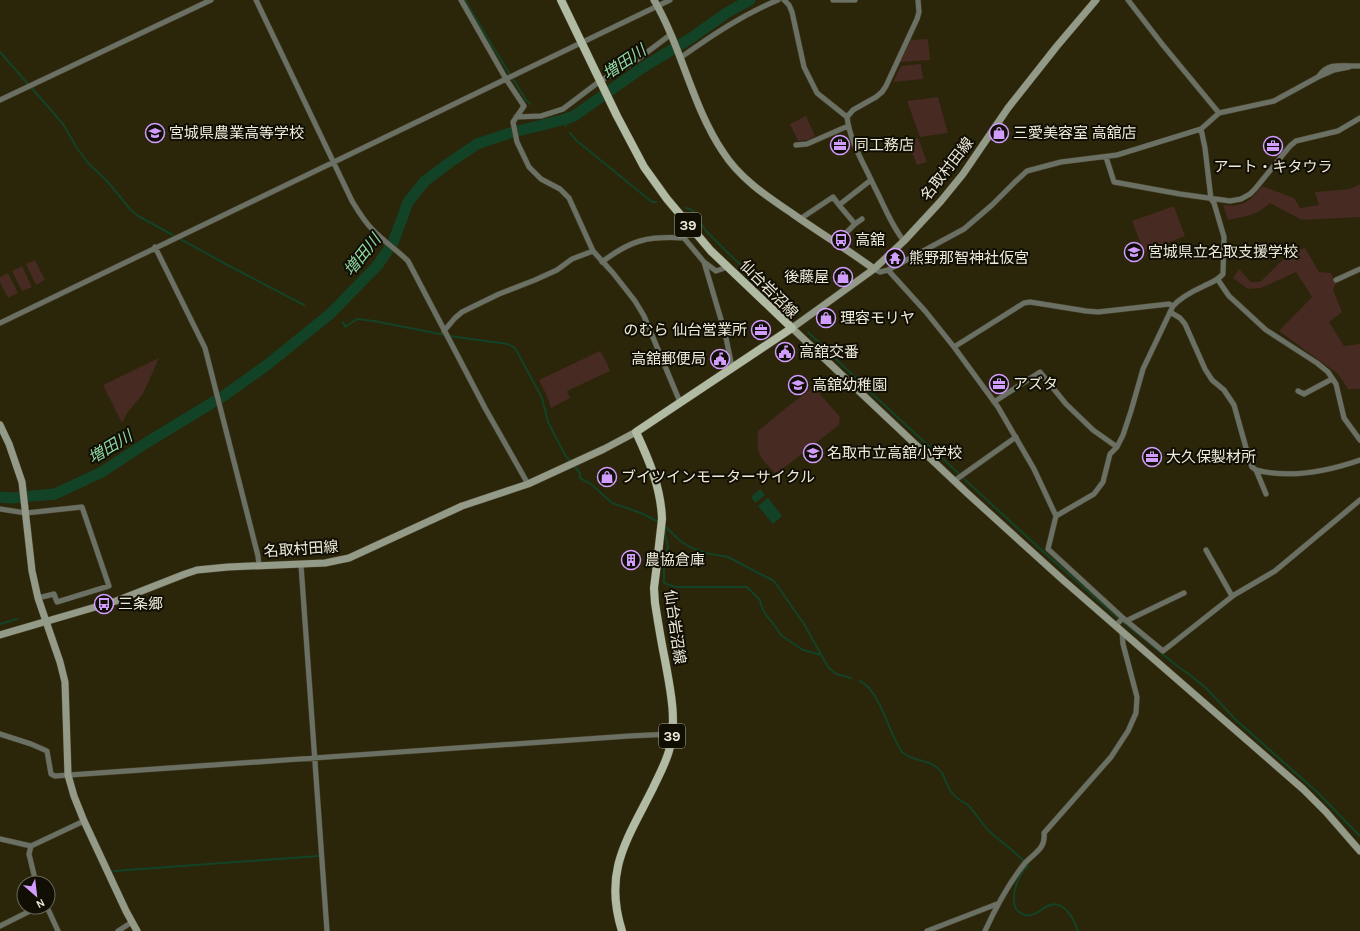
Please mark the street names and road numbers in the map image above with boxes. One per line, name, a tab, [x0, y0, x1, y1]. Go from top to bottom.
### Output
street label: 名取村田線	[917, 134, 977, 204]
road number: 39	[675, 213, 701, 237]
street label: 仙台岩沼線	[736, 256, 802, 322]
street label: 名取村田線	[263, 537, 339, 561]
street label: 仙台岩沼線	[661, 589, 689, 665]
road number: 39	[659, 724, 685, 748]

